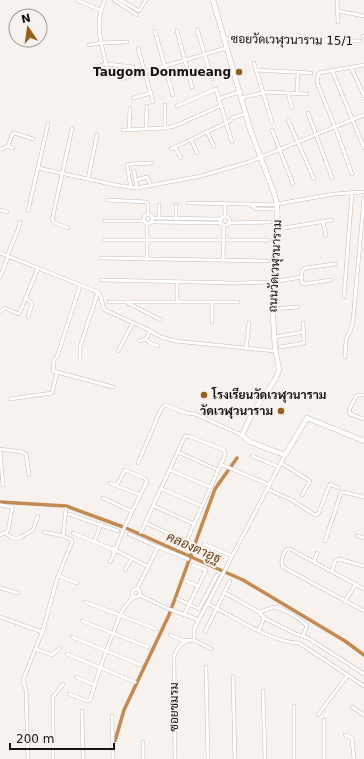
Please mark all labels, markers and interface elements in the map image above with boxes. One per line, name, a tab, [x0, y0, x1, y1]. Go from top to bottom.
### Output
north arrow	[8, 8, 48, 48]
text: N	[20, 11, 32, 26]
street label: ซอยวัดเวฬุวนาราม 15/1	[231, 32, 353, 50]
place label: Taugom Donmueang	[93, 65, 231, 79]
marker: Taugom Donmueang	[234, 67, 244, 77]
street label: ถนนวัดเวฬุวนาราม	[266, 219, 286, 313]
place label: โรงเรียนวัดเวฬุวนาราม	[211, 387, 326, 403]
marker: โรงเรียนวัดเวฬุวนาราม	[199, 390, 209, 400]
place label: วัดเวฬุวนาราม	[200, 404, 273, 419]
marker: วัดเวฬุวนาราม	[276, 406, 286, 416]
water label: คลองตาอูฐ	[164, 529, 224, 568]
street label: ซอยชมรม	[167, 682, 181, 732]
scale bar	[10, 725, 114, 751]
text: 200 m	[16, 732, 54, 746]

